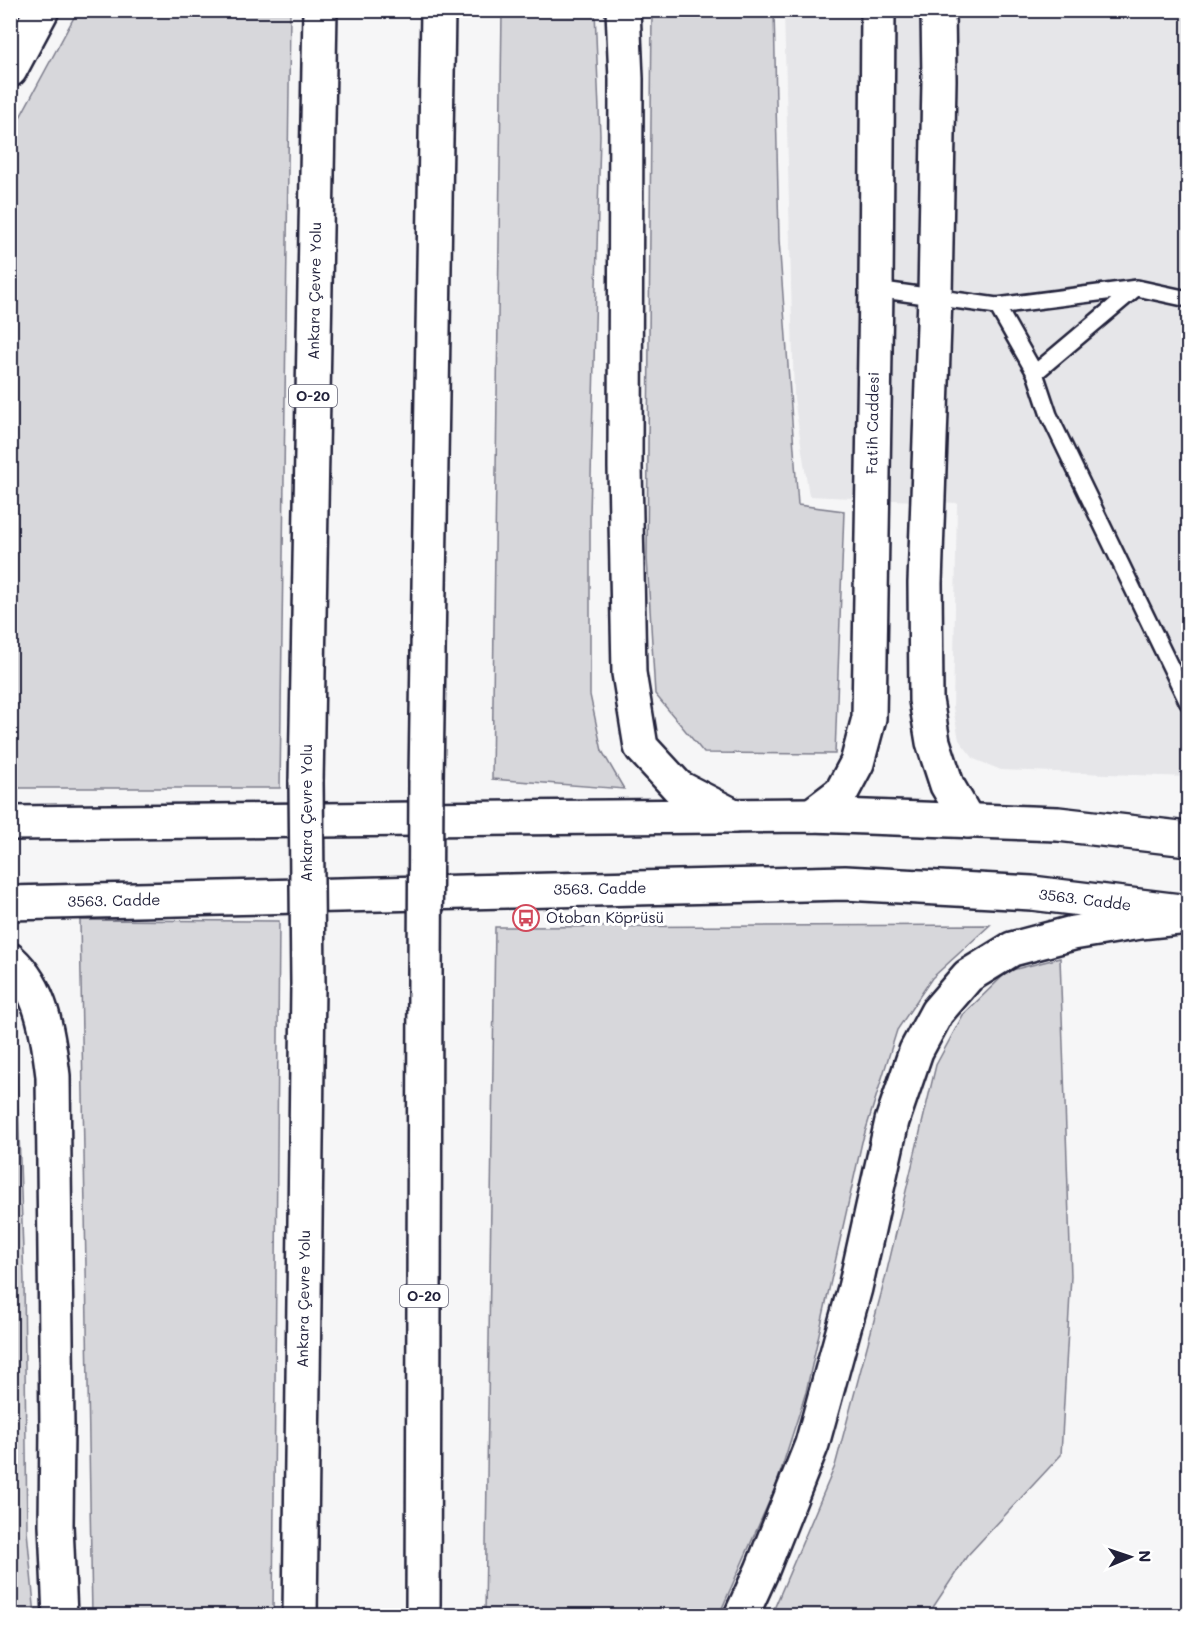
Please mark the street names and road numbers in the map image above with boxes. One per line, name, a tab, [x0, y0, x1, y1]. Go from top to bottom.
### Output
street label: Ankara Çevre Yolu	[303, 222, 325, 360]
street label: Fatih Caddesi	[861, 372, 883, 474]
road number: O-20	[289, 385, 337, 407]
street label: Ankara Çevre Yolu	[296, 744, 316, 882]
street label: 3563. Cadde	[553, 877, 647, 899]
street label: 3563. Cadde	[1038, 883, 1132, 915]
street label: 3563. Cadde	[67, 889, 161, 911]
street label: Ankara Çevre Yolu	[292, 1230, 314, 1368]
road number: O-20	[400, 1285, 448, 1307]

